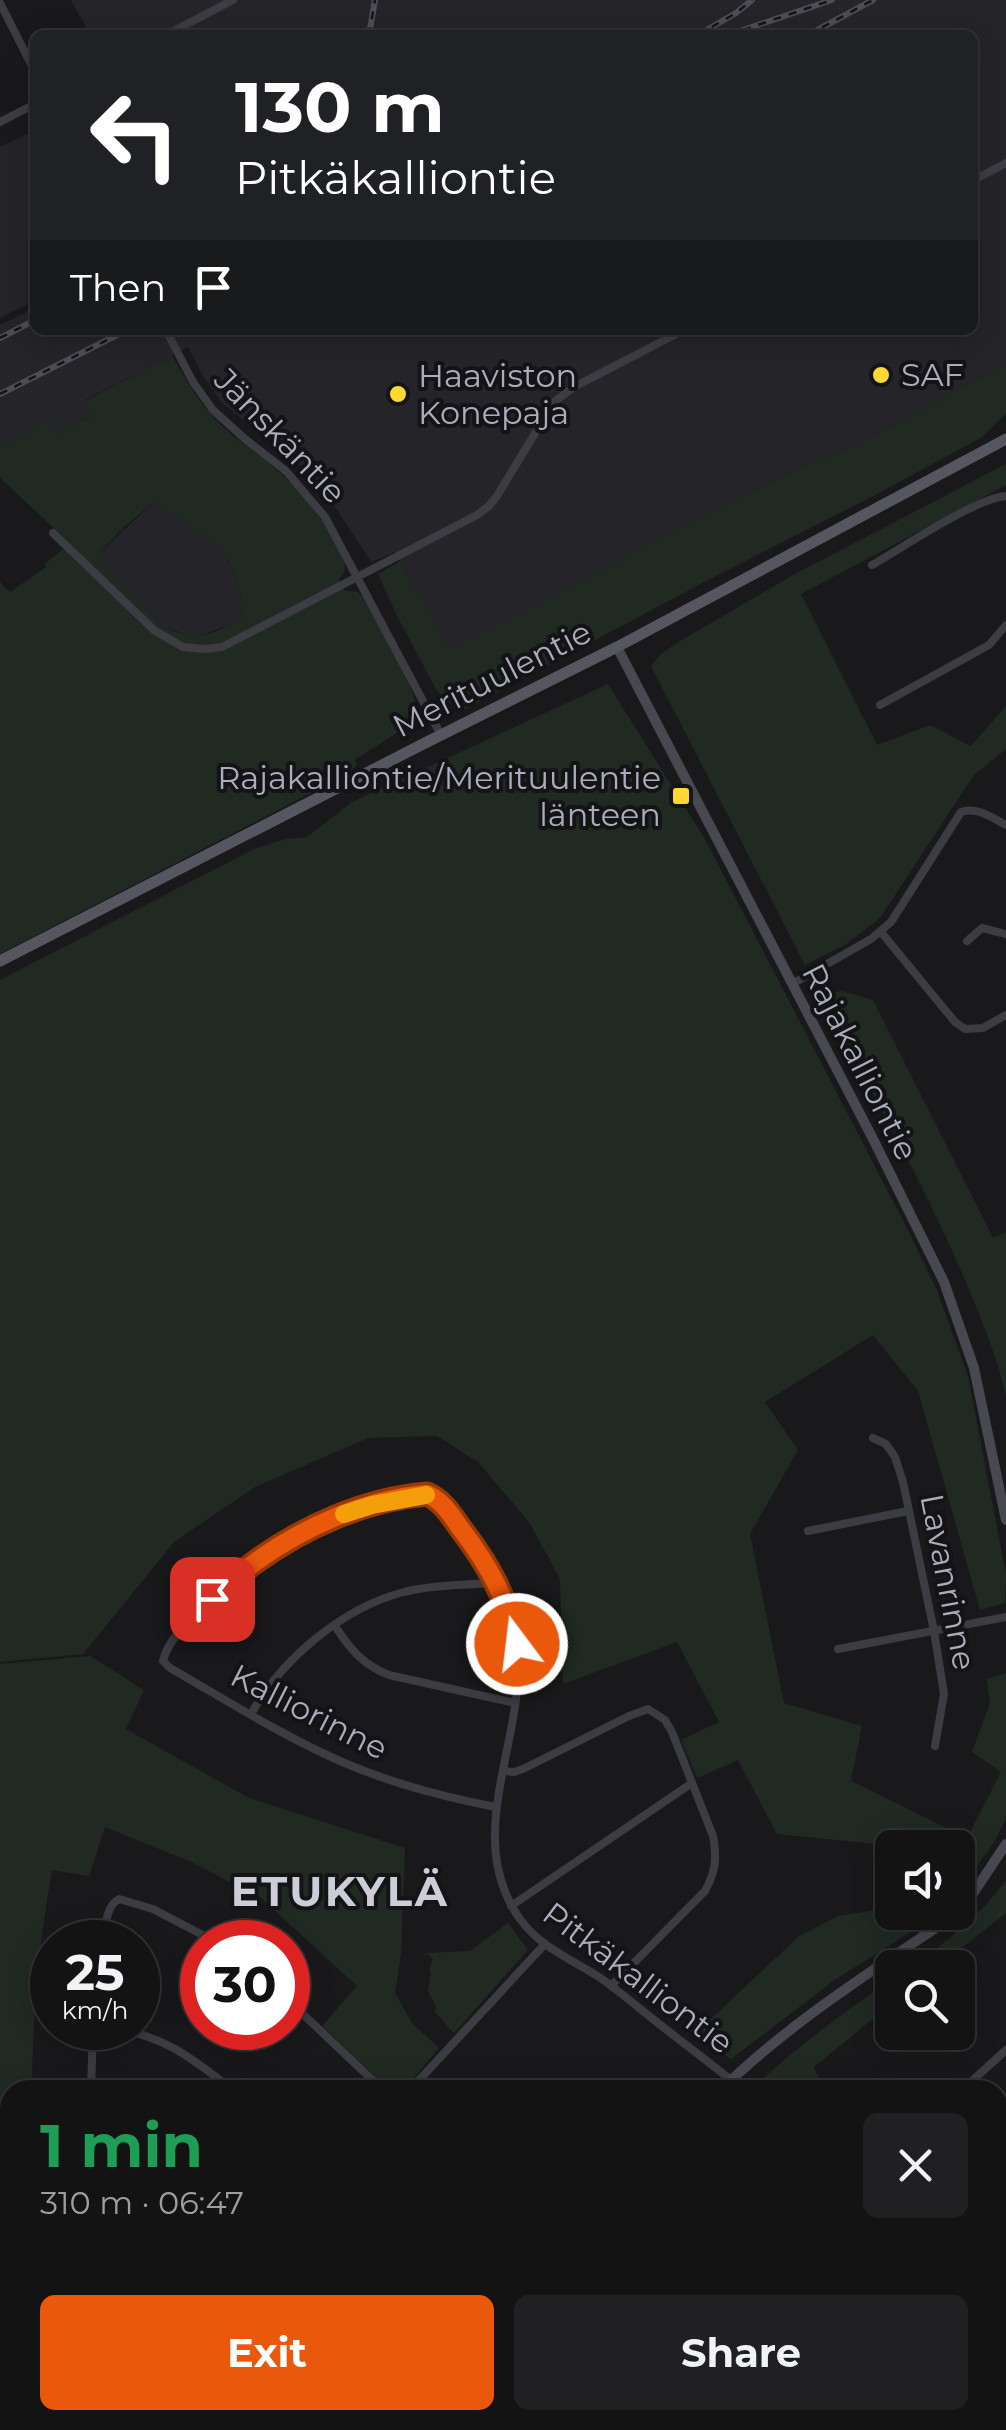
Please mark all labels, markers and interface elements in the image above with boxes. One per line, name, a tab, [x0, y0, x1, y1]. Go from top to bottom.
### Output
text: 130 m	[235, 64, 445, 150]
icon: left	[70, 70, 200, 200]
text: Pitkäkalliontie	[235, 150, 556, 205]
icon: arrive	[186, 260, 241, 315]
text: Then	[70, 264, 166, 311]
place label: SAF	[901, 355, 964, 394]
place label: Haaviston Konepaja	[418, 356, 577, 432]
street label: Jänskäntie	[206, 359, 354, 511]
marker: SAF	[870, 364, 892, 386]
marker: Haaviston Konepaja	[387, 383, 409, 405]
street label: Merituulentie	[386, 612, 597, 745]
place label: Rajakalliontie/Merituulentie länteen	[217, 758, 661, 834]
marker: Rajakalliontie/Merituulentie länteen	[670, 785, 692, 807]
street label: Rajakalliontie	[794, 957, 927, 1167]
street label: Lavanrinne	[912, 1491, 985, 1673]
pin	[170, 1557, 255, 1642]
icon: arrive	[185, 1572, 240, 1627]
position arrow	[465, 1592, 569, 1696]
street label: Kalliorinne	[224, 1655, 394, 1768]
map controls	[875, 1830, 975, 2050]
button: sound	[875, 1830, 975, 1930]
district label: ETUKYLÄ	[231, 1865, 449, 1917]
street label: Pitkäkalliontie	[535, 1893, 741, 2062]
speed limit sign: 30	[180, 1920, 310, 2050]
text: 25	[65, 1942, 125, 2003]
button: search	[875, 1950, 975, 2050]
text: km/h	[62, 1995, 128, 2025]
text: 1 min	[40, 2109, 203, 2182]
button: close	[863, 2113, 968, 2218]
text: 310 m · 06:47	[40, 2183, 244, 2222]
button: Exit	[40, 2295, 494, 2410]
button: Share	[514, 2295, 968, 2410]

